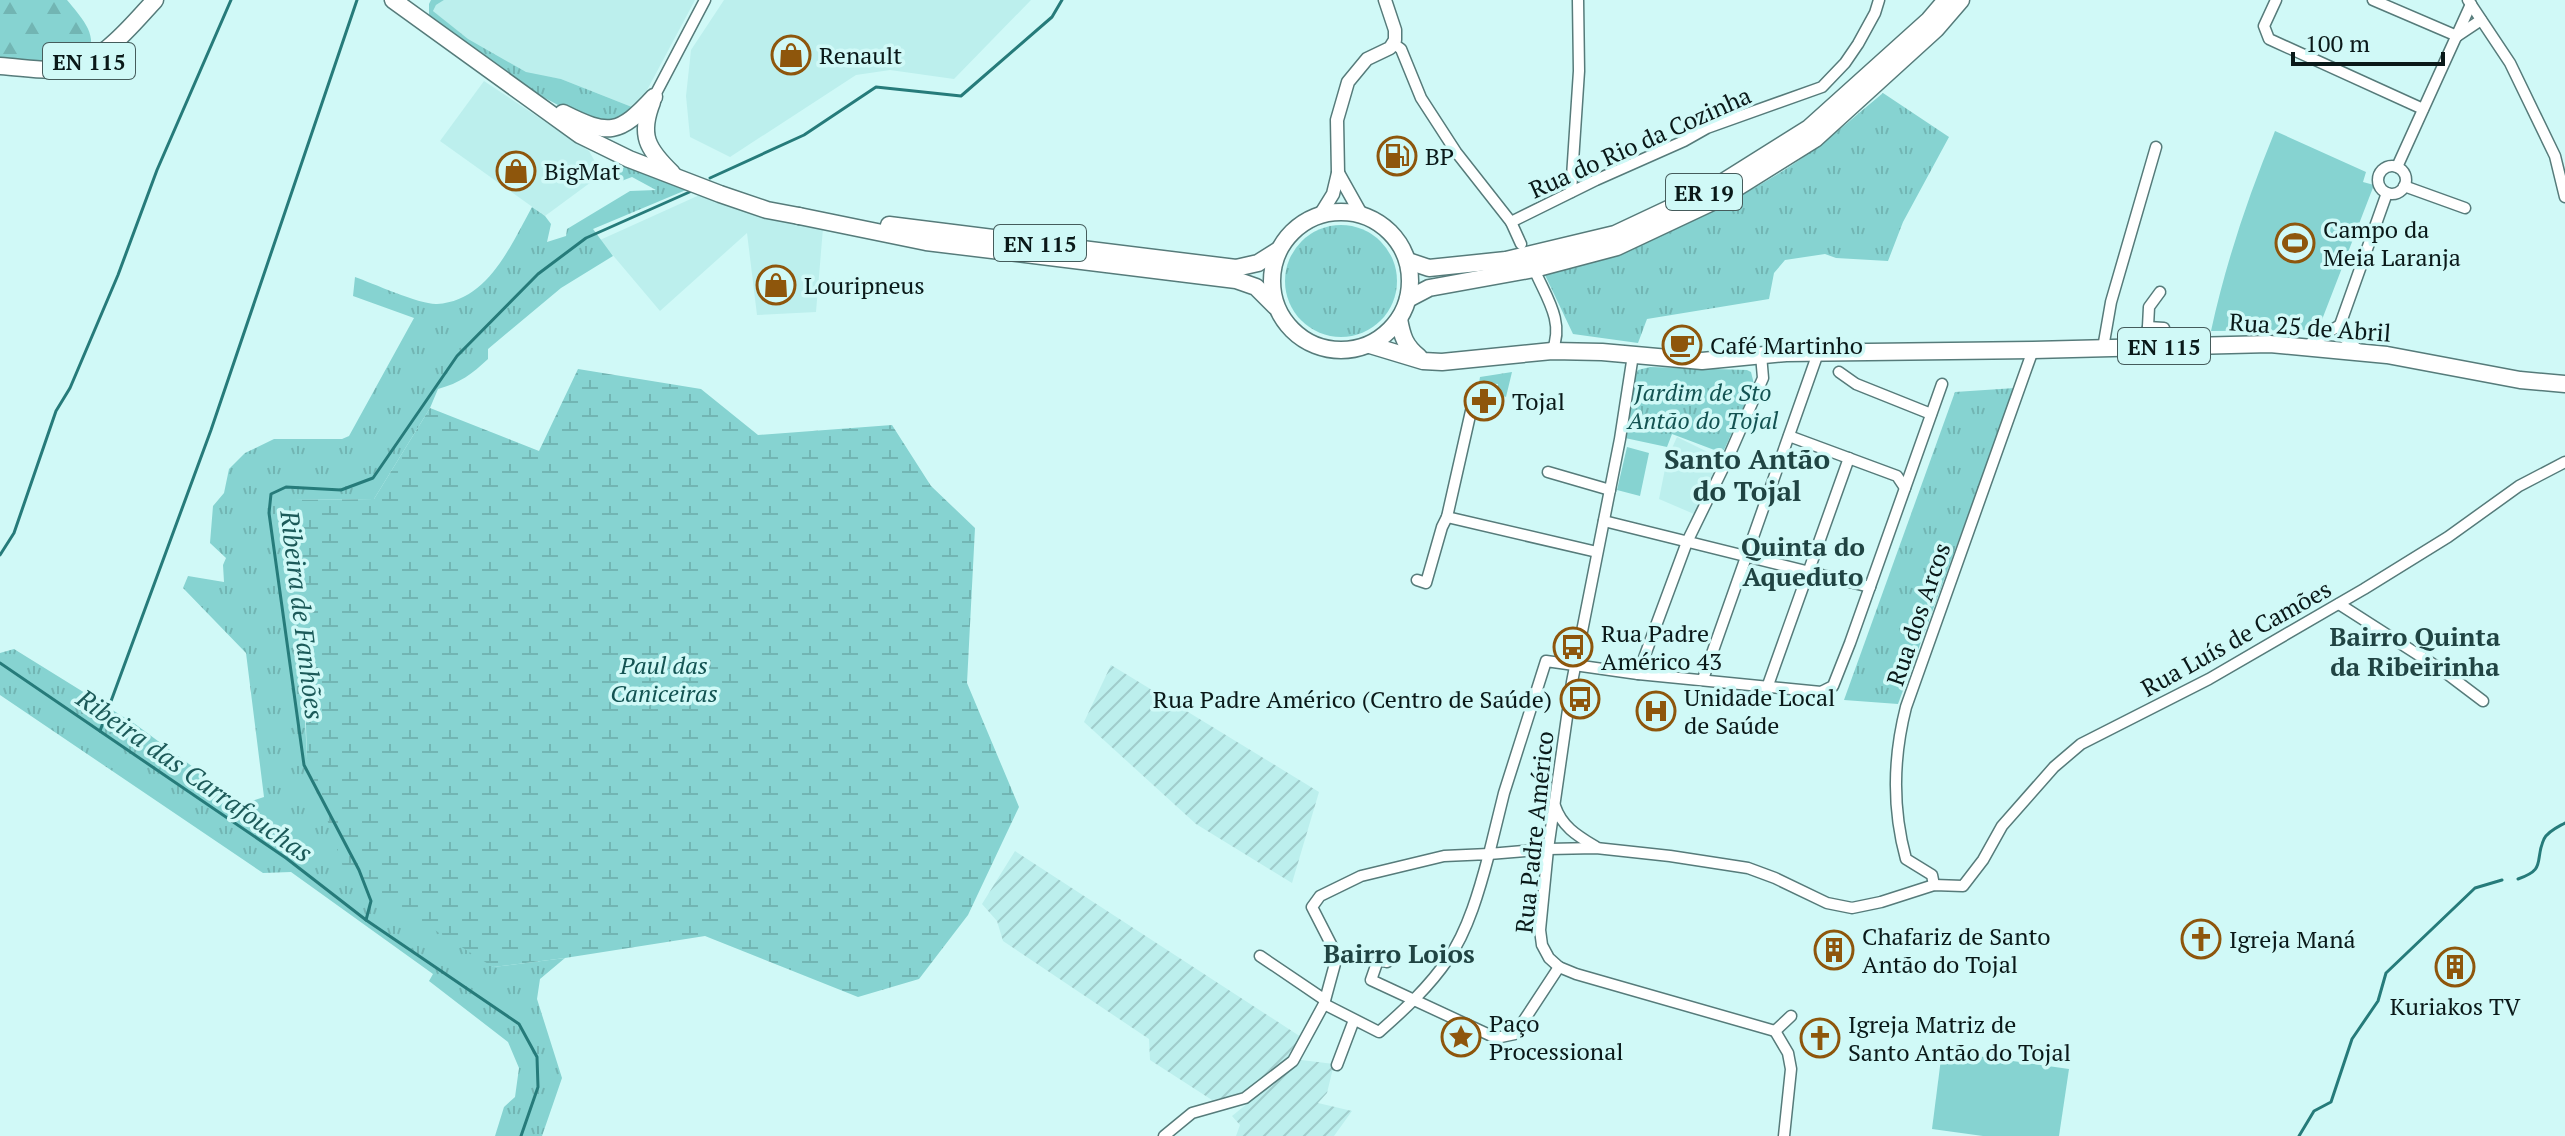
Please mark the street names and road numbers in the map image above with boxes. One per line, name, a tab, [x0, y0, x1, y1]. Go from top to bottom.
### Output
road number: EN 115	[43, 43, 135, 79]
street label: Rua do Rio da Cozinha	[1524, 79, 1756, 205]
road number: ER 19	[1666, 174, 1742, 210]
road number: EN 115	[994, 225, 1086, 261]
street label: Rua 25 de Abril	[2228, 305, 2392, 349]
road number: EN 115	[2118, 328, 2210, 364]
street label: Rua dos Arcos	[1879, 538, 1957, 690]
street label: Rua Luís de Camões	[2135, 572, 2337, 704]
street label: Rua Padre Américo	[1507, 729, 1561, 935]

